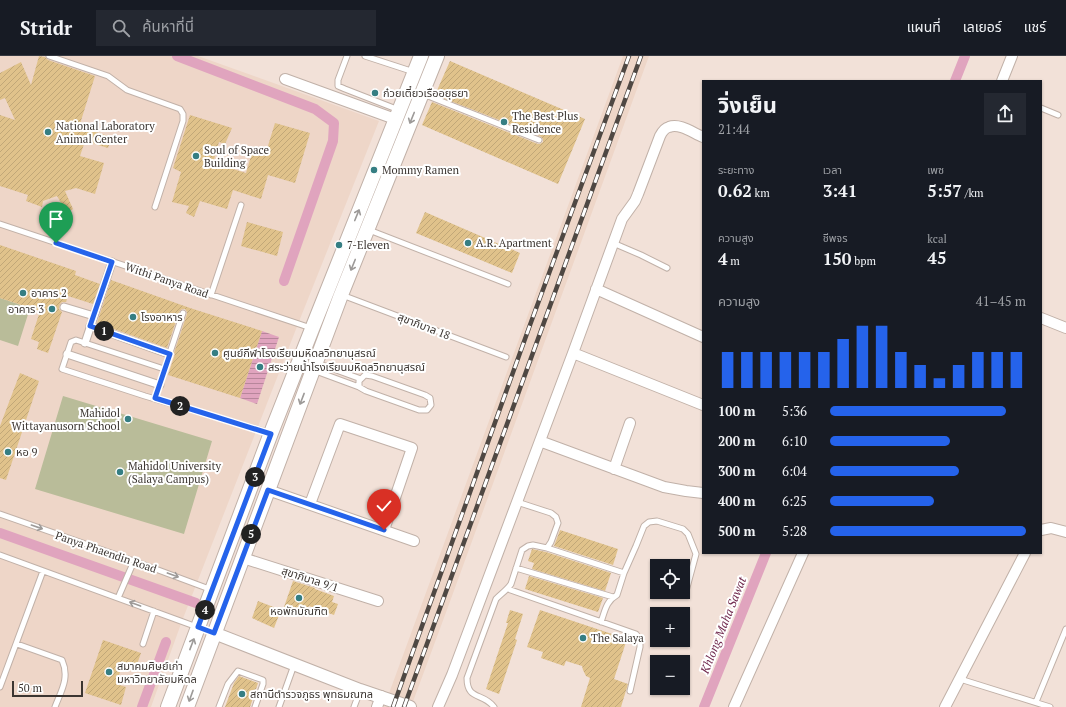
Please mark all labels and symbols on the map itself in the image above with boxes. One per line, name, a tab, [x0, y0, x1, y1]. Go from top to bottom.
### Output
place label: ก๋วยเตี๋ยวเรืออยุธยา	[383, 85, 468, 100]
marker: ก๋วยเตี๋ยวเรืออยุธยา	[370, 88, 380, 98]
place label: The Best Plus Residence	[512, 109, 578, 136]
one-way arrow	[408, 112, 416, 124]
marker: The Best Plus Residence	[499, 117, 509, 127]
place label: National Laboratory Animal Center	[56, 119, 155, 146]
marker: National Laboratory Animal Center	[43, 127, 53, 137]
place label: Soul of Space Building	[204, 143, 269, 170]
marker: Soul of Space Building	[191, 151, 201, 161]
place label: Mommy Ramen	[382, 163, 459, 177]
marker: Mommy Ramen	[369, 165, 379, 175]
pin	[39, 202, 73, 243]
one-way arrow	[354, 209, 362, 221]
place label: A.R. Apartment	[476, 236, 552, 250]
place label: 7-Eleven	[347, 238, 390, 252]
marker: A.R. Apartment	[463, 238, 473, 248]
marker: 7-Eleven	[334, 240, 344, 250]
one-way arrow	[349, 258, 357, 270]
street label: Withi Panya Road	[124, 259, 210, 301]
place label: อาคาร 2	[31, 286, 67, 300]
marker: อาคาร 2	[18, 288, 28, 298]
place label: อาคาร 3	[8, 302, 44, 316]
marker: อาคาร 3	[47, 304, 57, 314]
place label: โรงอาหาร	[141, 310, 183, 324]
street label: สุขาภิบาล 18	[396, 310, 452, 342]
marker: โรงอาหาร	[128, 312, 138, 322]
pin: 1	[94, 321, 114, 341]
place label: ศูนย์กีฬาโรงเรียนมหิดลวิทยานุสรณ์	[223, 346, 376, 360]
marker: ศูนย์กีฬาโรงเรียนมหิดลวิทยานุสรณ์	[210, 348, 220, 358]
place label: สระว่ายน้ำโรงเรียนมหิดลวิทยานุสรณ์	[268, 359, 425, 374]
marker: สระว่ายน้ำโรงเรียนมหิดลวิทยานุสรณ์	[255, 362, 265, 372]
one-way arrow	[297, 393, 305, 405]
pin: 2	[170, 396, 190, 416]
place label: Mahidol Wittayanusorn School	[12, 406, 120, 433]
marker: Mahidol Wittayanusorn School	[123, 414, 133, 424]
place label: หอ 9	[16, 445, 37, 459]
marker: หอ 9	[3, 447, 13, 457]
place label: Mahidol University (Salaya Campus)	[128, 459, 222, 486]
marker: Mahidol University (Salaya Campus)	[115, 467, 125, 477]
pin: 3	[245, 467, 265, 487]
pin	[367, 489, 401, 530]
one-way arrow	[30, 524, 43, 531]
pin: 5	[241, 524, 261, 544]
street label: Panya Phaendin Road	[54, 528, 158, 576]
street label: สุขาภิบาล 9/1	[280, 563, 340, 595]
one-way arrow	[166, 572, 179, 579]
water label: Khlong Maha Sawat	[696, 574, 750, 676]
marker: หอพักบัณฑิต	[294, 593, 304, 603]
one-way arrow	[130, 600, 142, 608]
pin: 4	[195, 600, 215, 620]
place label: หอพักบัณฑิต	[270, 604, 328, 618]
place label: The Salaya	[591, 631, 644, 645]
marker: The Salaya	[578, 633, 588, 643]
one-way arrow	[188, 639, 196, 651]
place label: สมาคมศิษย์เก่า มหาวิทยาลัยมหิดล	[117, 659, 197, 686]
marker: สมาคมศิษย์เก่า มหาวิทยาลัยมหิดล	[104, 667, 114, 677]
scale bar	[12, 679, 83, 698]
place label: สถานีตำรวจภูธร พุทธมณฑล	[250, 687, 373, 701]
one-way arrow	[187, 689, 194, 702]
marker: สถานีตำรวจภูธร พุทธมณฑล	[237, 689, 247, 699]

